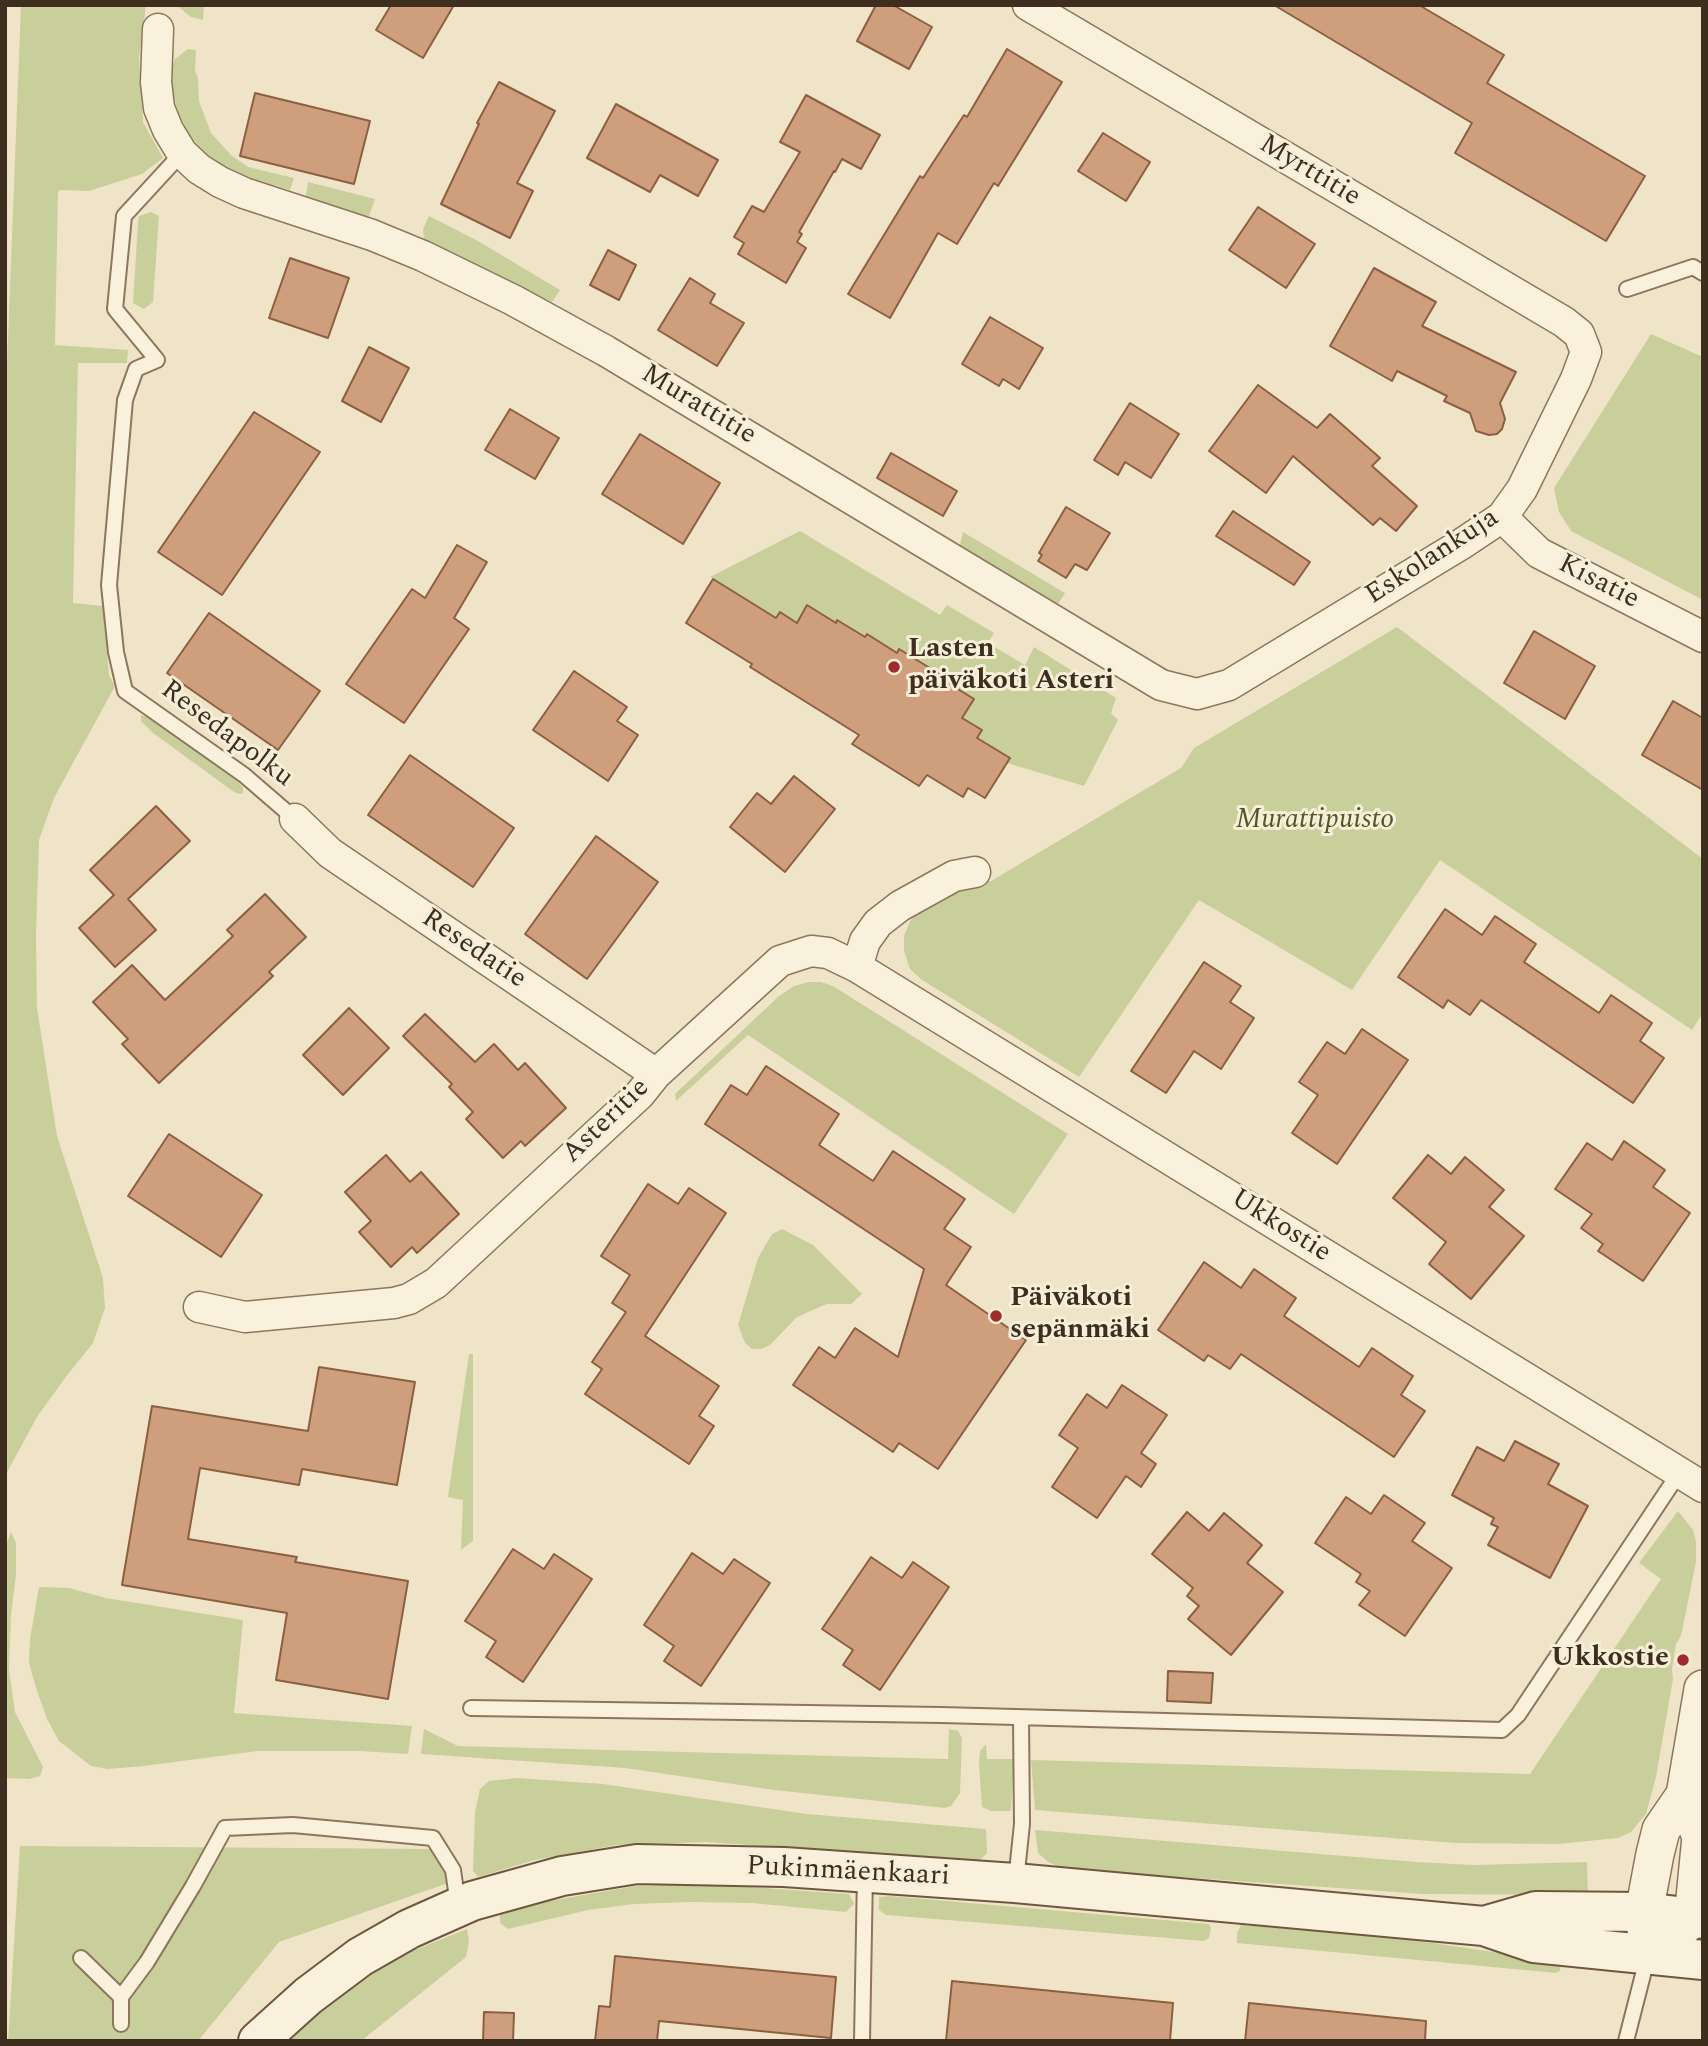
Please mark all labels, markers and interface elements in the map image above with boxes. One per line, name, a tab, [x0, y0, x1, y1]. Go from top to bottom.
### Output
street label: Myrttitie	[1252, 129, 1366, 215]
street label: Murattitie	[634, 359, 762, 453]
street label: Eskolankuja	[1360, 502, 1506, 614]
street label: Kisatie	[1552, 548, 1644, 618]
place label: Lasten päiväkoti Asteri	[908, 634, 1114, 700]
marker: Lasten päiväkoti Asteri	[886, 659, 902, 675]
street label: Resedapolku	[153, 674, 299, 796]
park label: Murattipuisto	[1236, 805, 1394, 839]
street label: Resedatie	[414, 903, 532, 997]
street label: Asteritie	[556, 1072, 658, 1172]
street label: Ukkostie	[1224, 1183, 1336, 1271]
place label: Päiväkoti sepänmäki	[1010, 1283, 1150, 1349]
marker: Päiväkoti sepänmäki	[988, 1308, 1004, 1324]
place label: Ukkostie	[1551, 1643, 1669, 1677]
marker: Ukkostie	[1675, 1652, 1691, 1668]
street label: Pukinmäenkaari	[745, 1851, 951, 1895]

